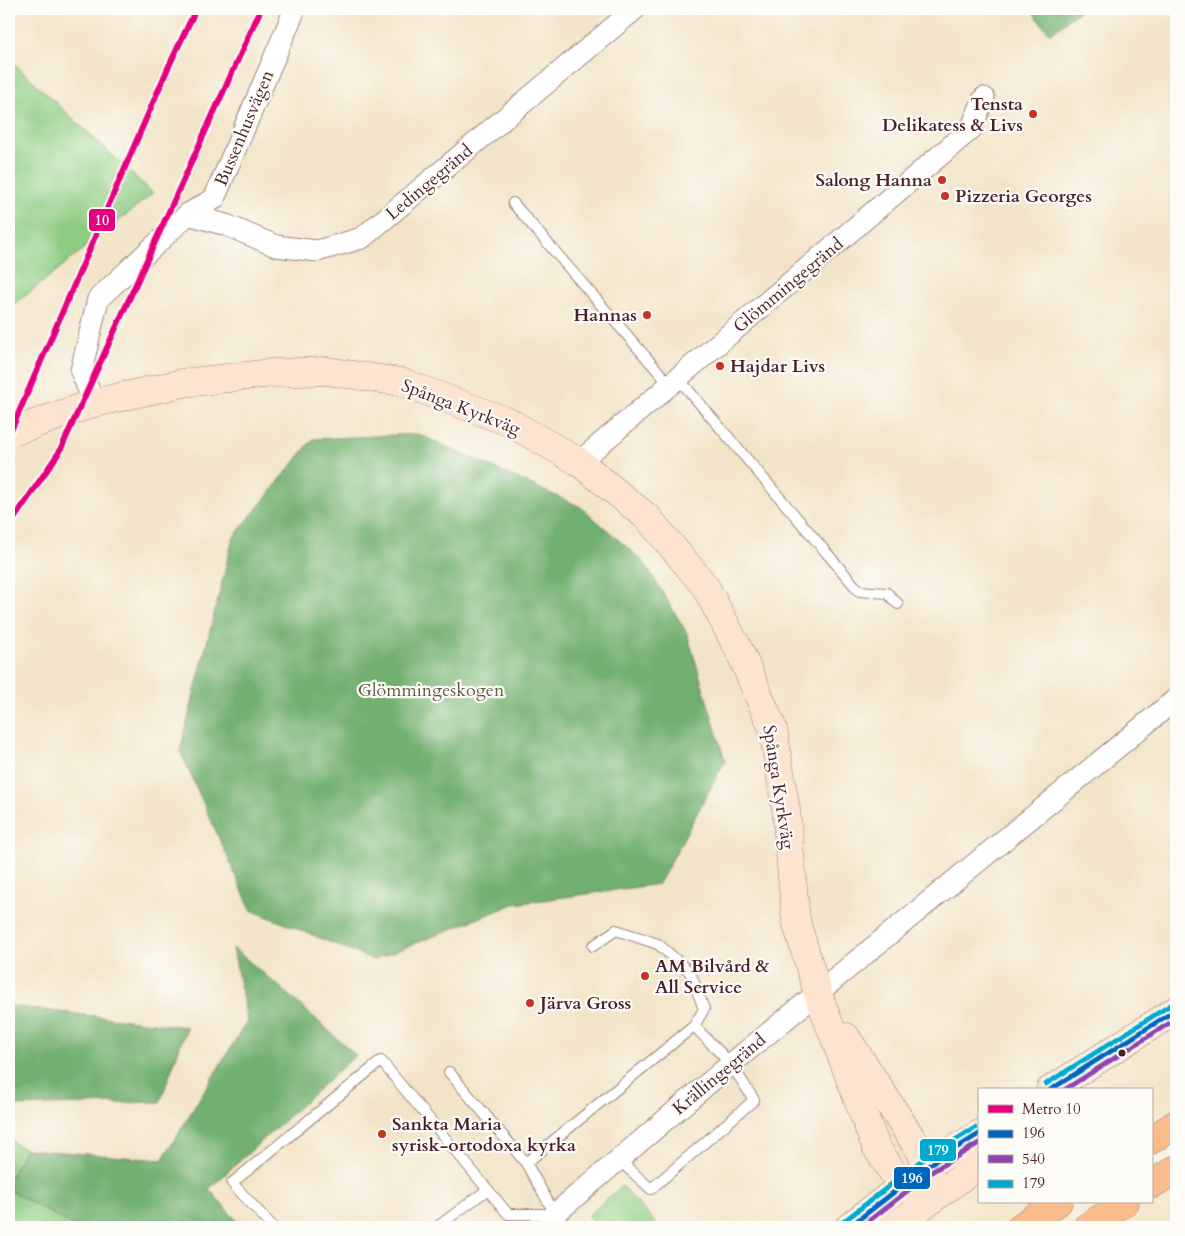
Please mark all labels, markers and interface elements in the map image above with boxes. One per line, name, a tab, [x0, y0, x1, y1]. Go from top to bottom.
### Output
street label: Bussenhusvägen	[209, 66, 280, 190]
place label: Tensta Delikatess & Livs	[882, 92, 1023, 138]
marker: Tensta Delikatess & Livs	[1027, 108, 1039, 120]
street label: Ledingegränd	[380, 138, 479, 226]
place label: Salong Hanna	[815, 168, 932, 193]
marker: Salong Hanna	[936, 174, 948, 186]
place label: Pizzeria Georges	[955, 184, 1092, 209]
marker: Pizzeria Georges	[939, 190, 951, 202]
line badge: 10	[88, 208, 116, 232]
text: 10	[95, 211, 109, 230]
street label: Glömmingegränd	[728, 232, 849, 339]
place label: Hannas	[573, 303, 637, 328]
marker: Hannas	[641, 309, 653, 321]
place label: Hajdar Livs	[730, 354, 825, 379]
marker: Hajdar Livs	[714, 360, 726, 372]
street label: Spånga Kyrkväg	[398, 373, 525, 442]
park label: Glömmingeskogen	[358, 678, 505, 703]
street label: Spånga Kyrkväg	[756, 723, 801, 852]
place label: AM Bilvård & All Service	[655, 954, 770, 1000]
marker: AM Bilvård & All Service	[639, 970, 651, 982]
place label: Järva Gross	[537, 991, 631, 1016]
marker: Järva Gross	[524, 997, 536, 1009]
street label: Krällingegränd	[667, 1028, 772, 1121]
unlabelled marker	[1117, 1048, 1127, 1058]
legend	[978, 1088, 1152, 1204]
text: Metro 10	[1022, 1099, 1081, 1119]
place label: Sankta Maria syrisk-ortodoxa kyrka	[392, 1112, 576, 1158]
text: 196	[1022, 1123, 1045, 1143]
marker: Sankta Maria syrisk-ortodoxa kyrka	[376, 1128, 388, 1140]
line badge: 179	[919, 1138, 957, 1162]
text: 179	[927, 1141, 949, 1160]
text: 540	[1022, 1149, 1045, 1169]
line badge: 196	[893, 1166, 931, 1190]
text: 196	[901, 1169, 923, 1188]
text: 179	[1022, 1173, 1045, 1193]

